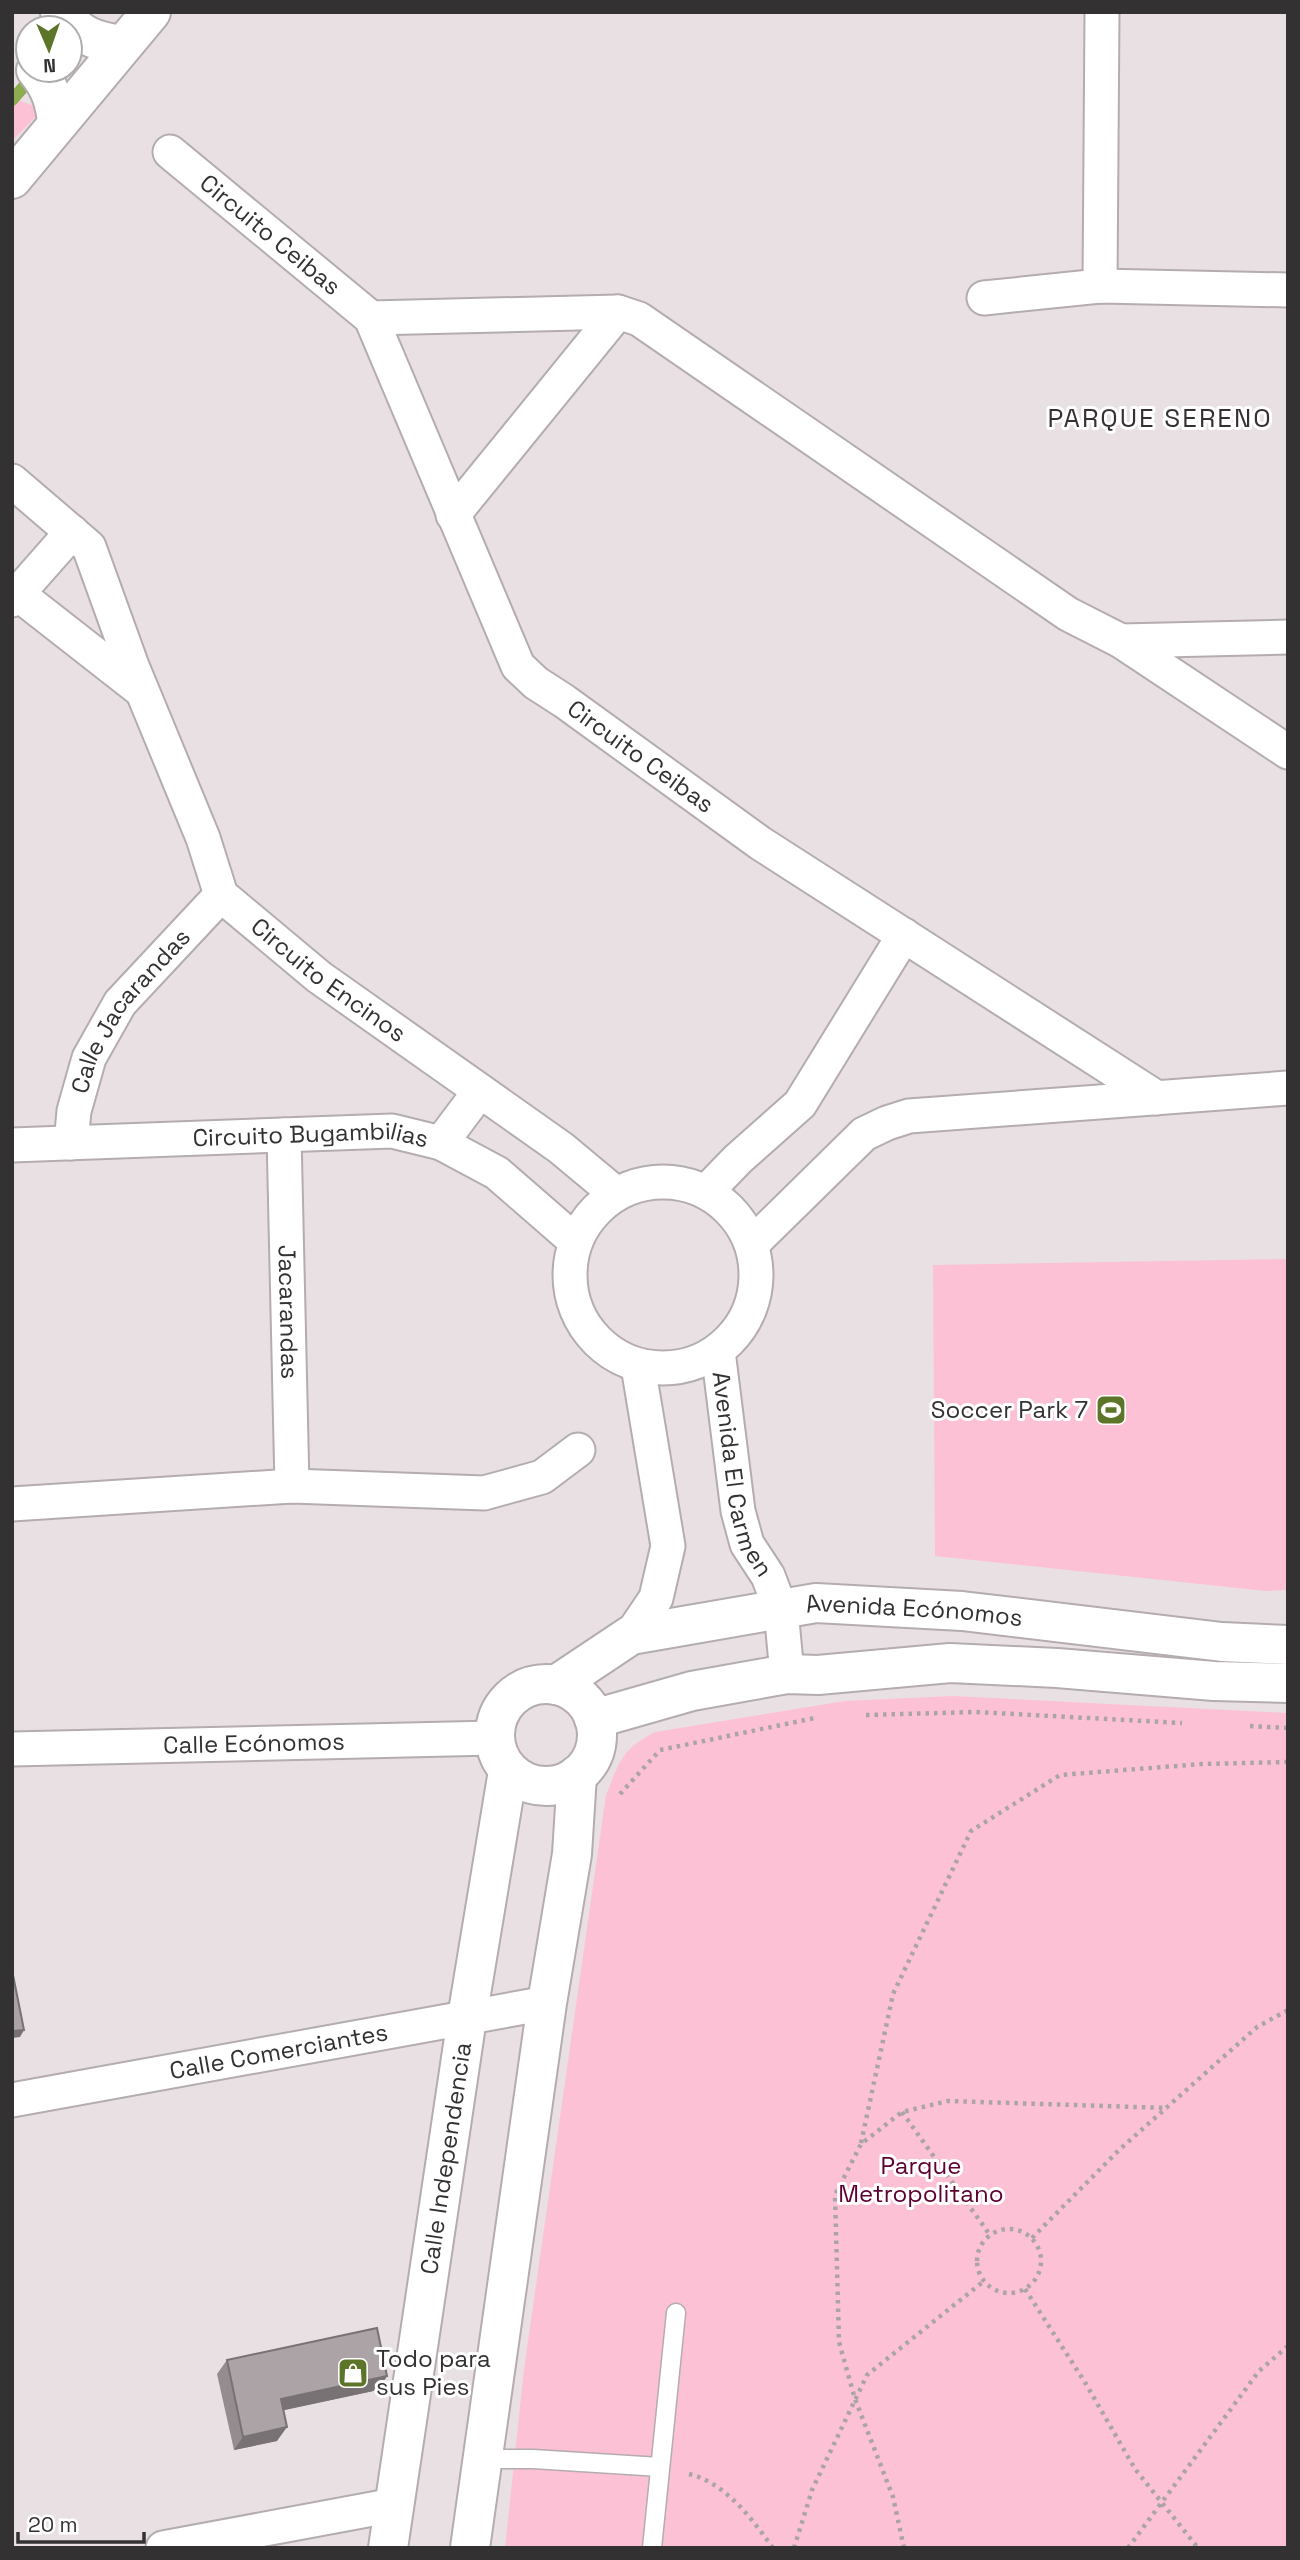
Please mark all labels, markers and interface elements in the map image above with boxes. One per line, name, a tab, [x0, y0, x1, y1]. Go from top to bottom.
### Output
north arrow	[14, 14, 84, 84]
text: N	[43, 53, 56, 78]
street label: Circuito Ceibas	[194, 167, 347, 302]
district label: PARQUE SERENO	[1047, 401, 1273, 435]
street label: Circuito Ceibas	[561, 692, 720, 820]
street label: Circuito Encinos	[245, 911, 412, 1049]
street label: Calle Jacarandas	[64, 922, 197, 1097]
street label: Circuito Bugambilias	[192, 1115, 432, 1154]
street label: Jacarandas	[272, 1244, 306, 1379]
street label: Avenida El Carmen	[706, 1369, 780, 1582]
sports icon: Soccer Park 7	[1094, 1393, 1128, 1427]
place label: Soccer Park 7	[931, 1394, 1088, 1425]
street label: Avenida Ecónomos	[803, 1587, 1024, 1633]
street label: Calle Ecónomos	[163, 1725, 345, 1761]
street label: Calle Comerciantes	[167, 2016, 390, 2086]
street label: Calle Independencia	[413, 2040, 478, 2277]
park label: Parque Metropolitano	[838, 2150, 1004, 2209]
place label: Todo para sus Pies	[376, 2343, 491, 2402]
shop icon: Todo para sus Pies	[336, 2356, 370, 2390]
scale bar	[18, 2500, 144, 2544]
text: 20 m	[28, 2511, 78, 2538]

